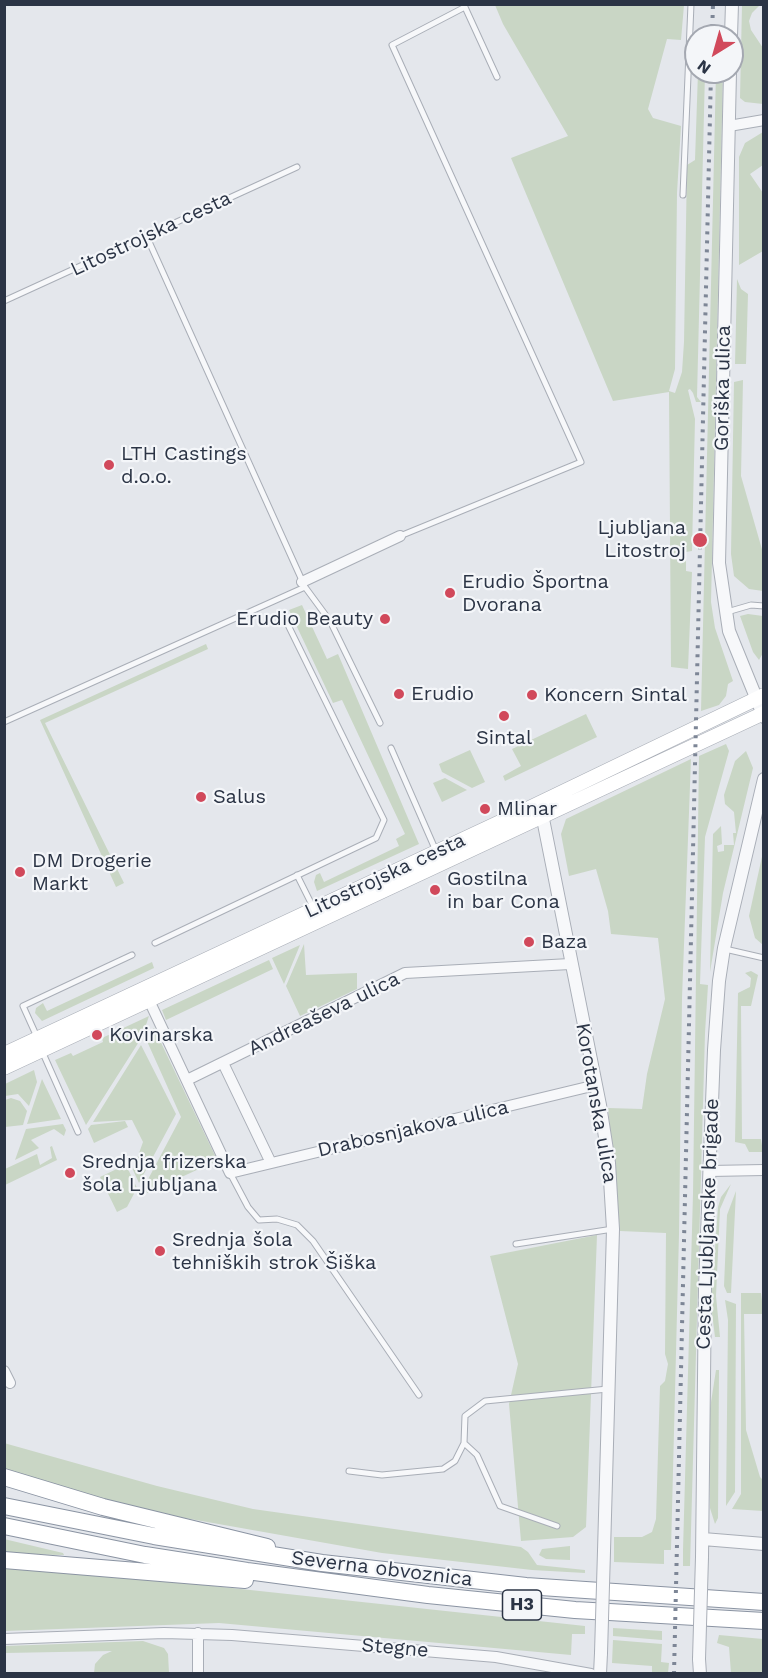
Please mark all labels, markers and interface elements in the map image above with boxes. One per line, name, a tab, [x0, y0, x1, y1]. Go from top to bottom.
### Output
north arrow	[684, 24, 744, 84]
text: N	[694, 56, 715, 78]
street label: Litostrojska cesta	[67, 186, 235, 282]
street label: Goriška ulica	[710, 325, 736, 451]
place label: LTH Castings d.o.o.	[121, 442, 247, 489]
marker: LTH Castings d.o.o.	[102, 458, 116, 472]
place label: Ljubljana Litostroj	[597, 516, 686, 563]
marker: Ljubljana Litostroj	[691, 531, 709, 549]
place label: Erudio Športna Dvorana	[462, 570, 609, 617]
marker: Erudio Športna Dvorana	[443, 586, 457, 600]
place label: Erudio Beauty	[236, 607, 373, 631]
marker: Erudio Beauty	[378, 612, 392, 626]
place label: Erudio	[411, 682, 474, 706]
place label: Koncern Sintal	[544, 683, 687, 707]
marker: Erudio	[392, 687, 406, 701]
marker: Koncern Sintal	[525, 688, 539, 702]
marker: Sintal	[497, 709, 511, 723]
place label: Sintal	[476, 726, 532, 750]
place label: Salus	[213, 785, 266, 809]
marker: Salus	[194, 790, 208, 804]
place label: Mlinar	[497, 797, 557, 821]
marker: Mlinar	[478, 802, 492, 816]
street label: Litostrojska cesta	[301, 828, 469, 924]
place label: DM Drogerie Markt	[32, 849, 152, 896]
marker: DM Drogerie Markt	[13, 865, 27, 879]
place label: Gostilna in bar Cona	[447, 867, 560, 914]
marker: Gostilna in bar Cona	[428, 883, 442, 897]
place label: Baza	[541, 930, 587, 954]
marker: Baza	[522, 935, 536, 949]
street label: Andreaševa ulica	[244, 967, 404, 1061]
street label: Korotanska ulica	[570, 1021, 622, 1185]
place label: Kovinarska	[109, 1023, 213, 1047]
marker: Kovinarska	[90, 1028, 104, 1042]
street label: Drabosnjakova ulica	[315, 1095, 511, 1163]
street label: Cesta Ljubljanske brigade	[692, 1098, 724, 1350]
place label: Srednja frizerska šola Ljubljana	[82, 1150, 247, 1197]
marker: Srednja frizerska šola Ljubljana	[63, 1166, 77, 1180]
place label: Srednja šola tehniških strok Šiška	[172, 1228, 376, 1275]
marker: Srednja šola tehniških strok Šiška	[153, 1244, 167, 1258]
street label: Severna obvoznica	[290, 1546, 474, 1592]
road number: H3	[502, 1590, 542, 1620]
street label: Stegne	[360, 1633, 430, 1663]

